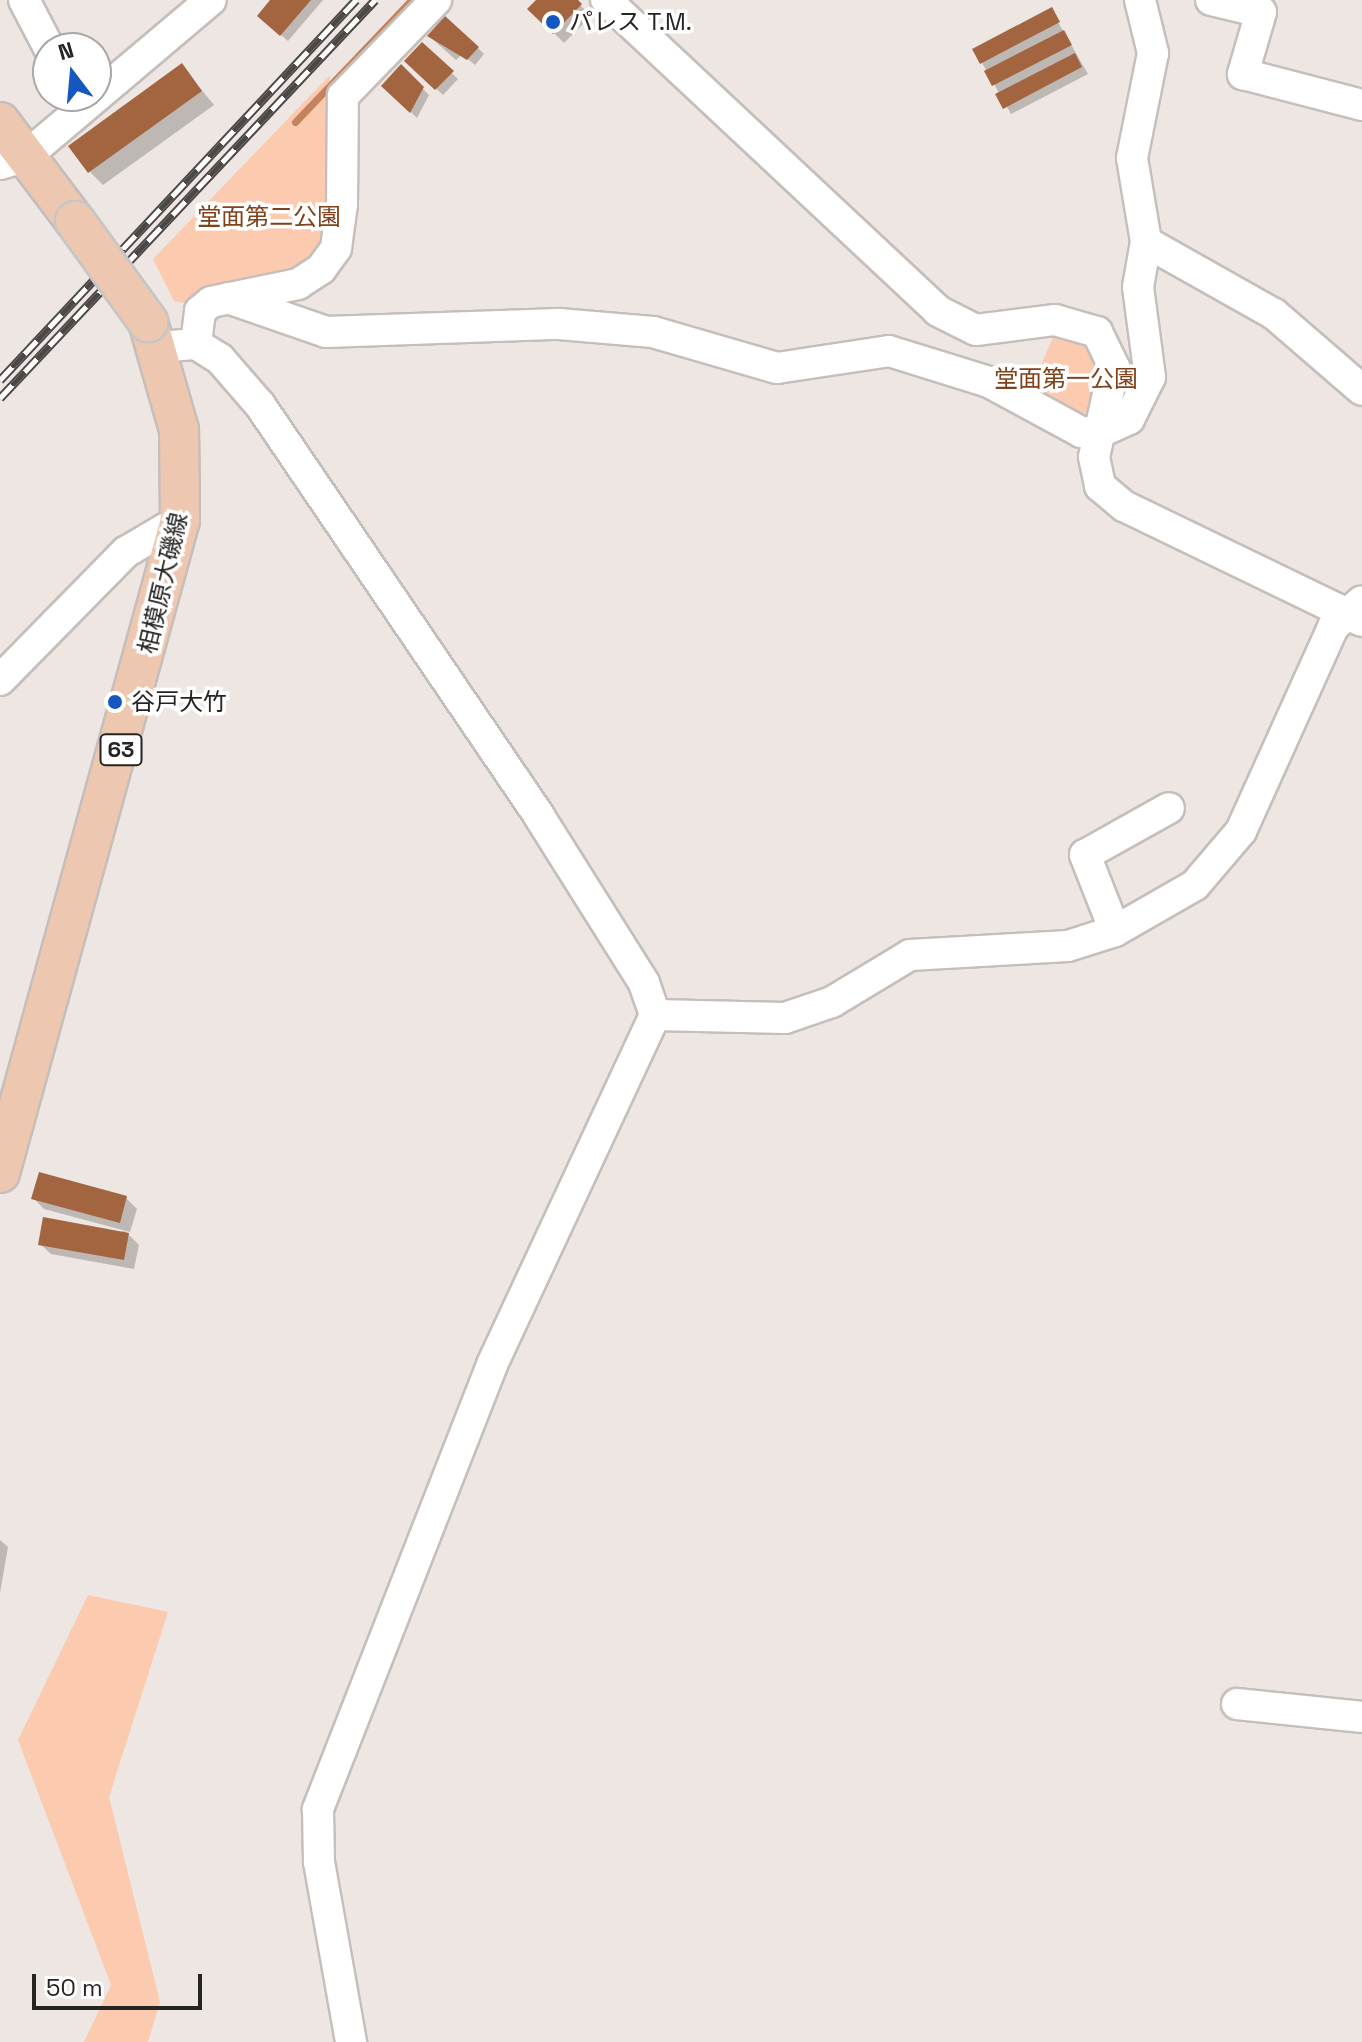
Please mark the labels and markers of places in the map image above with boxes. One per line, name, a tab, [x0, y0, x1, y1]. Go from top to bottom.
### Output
place label: パレス T.M.	[569, 8, 692, 36]
marker: パレス T.M.	[544, 13, 562, 31]
place label: 谷戸大竹	[131, 688, 227, 716]
marker: 谷戸大竹	[106, 693, 124, 711]

